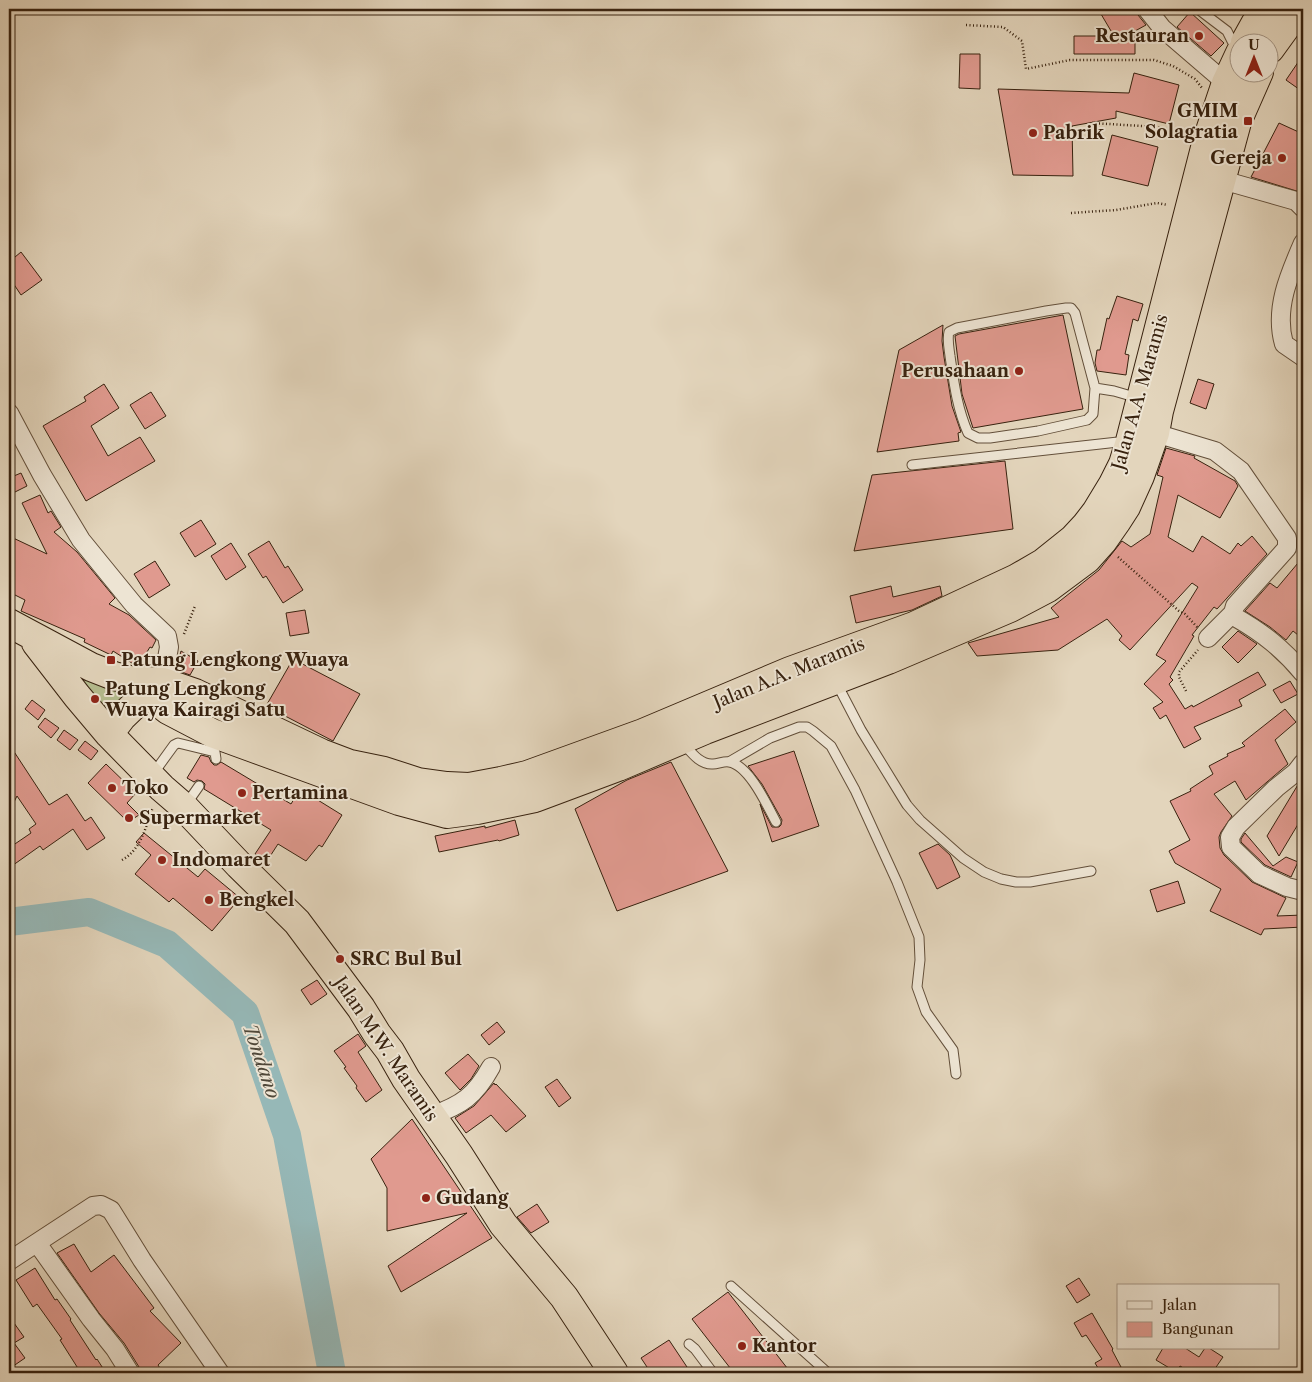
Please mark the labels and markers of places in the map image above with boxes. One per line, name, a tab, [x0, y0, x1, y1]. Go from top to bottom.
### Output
place label: Restauran	[1095, 25, 1190, 47]
marker: Restauran	[1193, 30, 1205, 42]
place label: GMIM Solagratia	[1145, 100, 1239, 143]
marker: GMIM Solagratia	[1242, 115, 1254, 127]
place label: Pabrik	[1043, 122, 1105, 144]
marker: Pabrik	[1027, 127, 1039, 139]
place label: Gereja	[1210, 147, 1273, 169]
marker: Gereja	[1276, 152, 1288, 164]
place label: Perusahaan	[901, 360, 1010, 382]
marker: Perusahaan	[1013, 365, 1025, 377]
place label: Patung Lengkong Wuaya	[121, 649, 349, 671]
marker: Patung Lengkong Wuaya	[105, 654, 117, 666]
place label: Patung Lengkong Wuaya Kairagi Satu	[104, 678, 286, 721]
marker: Patung Lengkong Wuaya Kairagi Satu	[89, 693, 101, 705]
place label: Toko	[122, 777, 169, 799]
marker: Toko	[106, 782, 118, 794]
place label: Pertamina	[252, 782, 349, 804]
marker: Pertamina	[236, 787, 248, 799]
place label: Supermarket	[139, 807, 261, 829]
marker: Supermarket	[123, 812, 135, 824]
place label: Indomaret	[172, 849, 271, 871]
marker: Indomaret	[156, 854, 168, 866]
place label: Bengkel	[219, 889, 294, 911]
marker: Bengkel	[203, 894, 215, 906]
place label: SRC Bul Bul	[350, 948, 462, 970]
marker: SRC Bul Bul	[334, 953, 346, 965]
place label: Gudang	[436, 1187, 509, 1209]
marker: Gudang	[420, 1192, 432, 1204]
place label: Kantor	[752, 1335, 817, 1357]
marker: Kantor	[736, 1340, 748, 1352]

